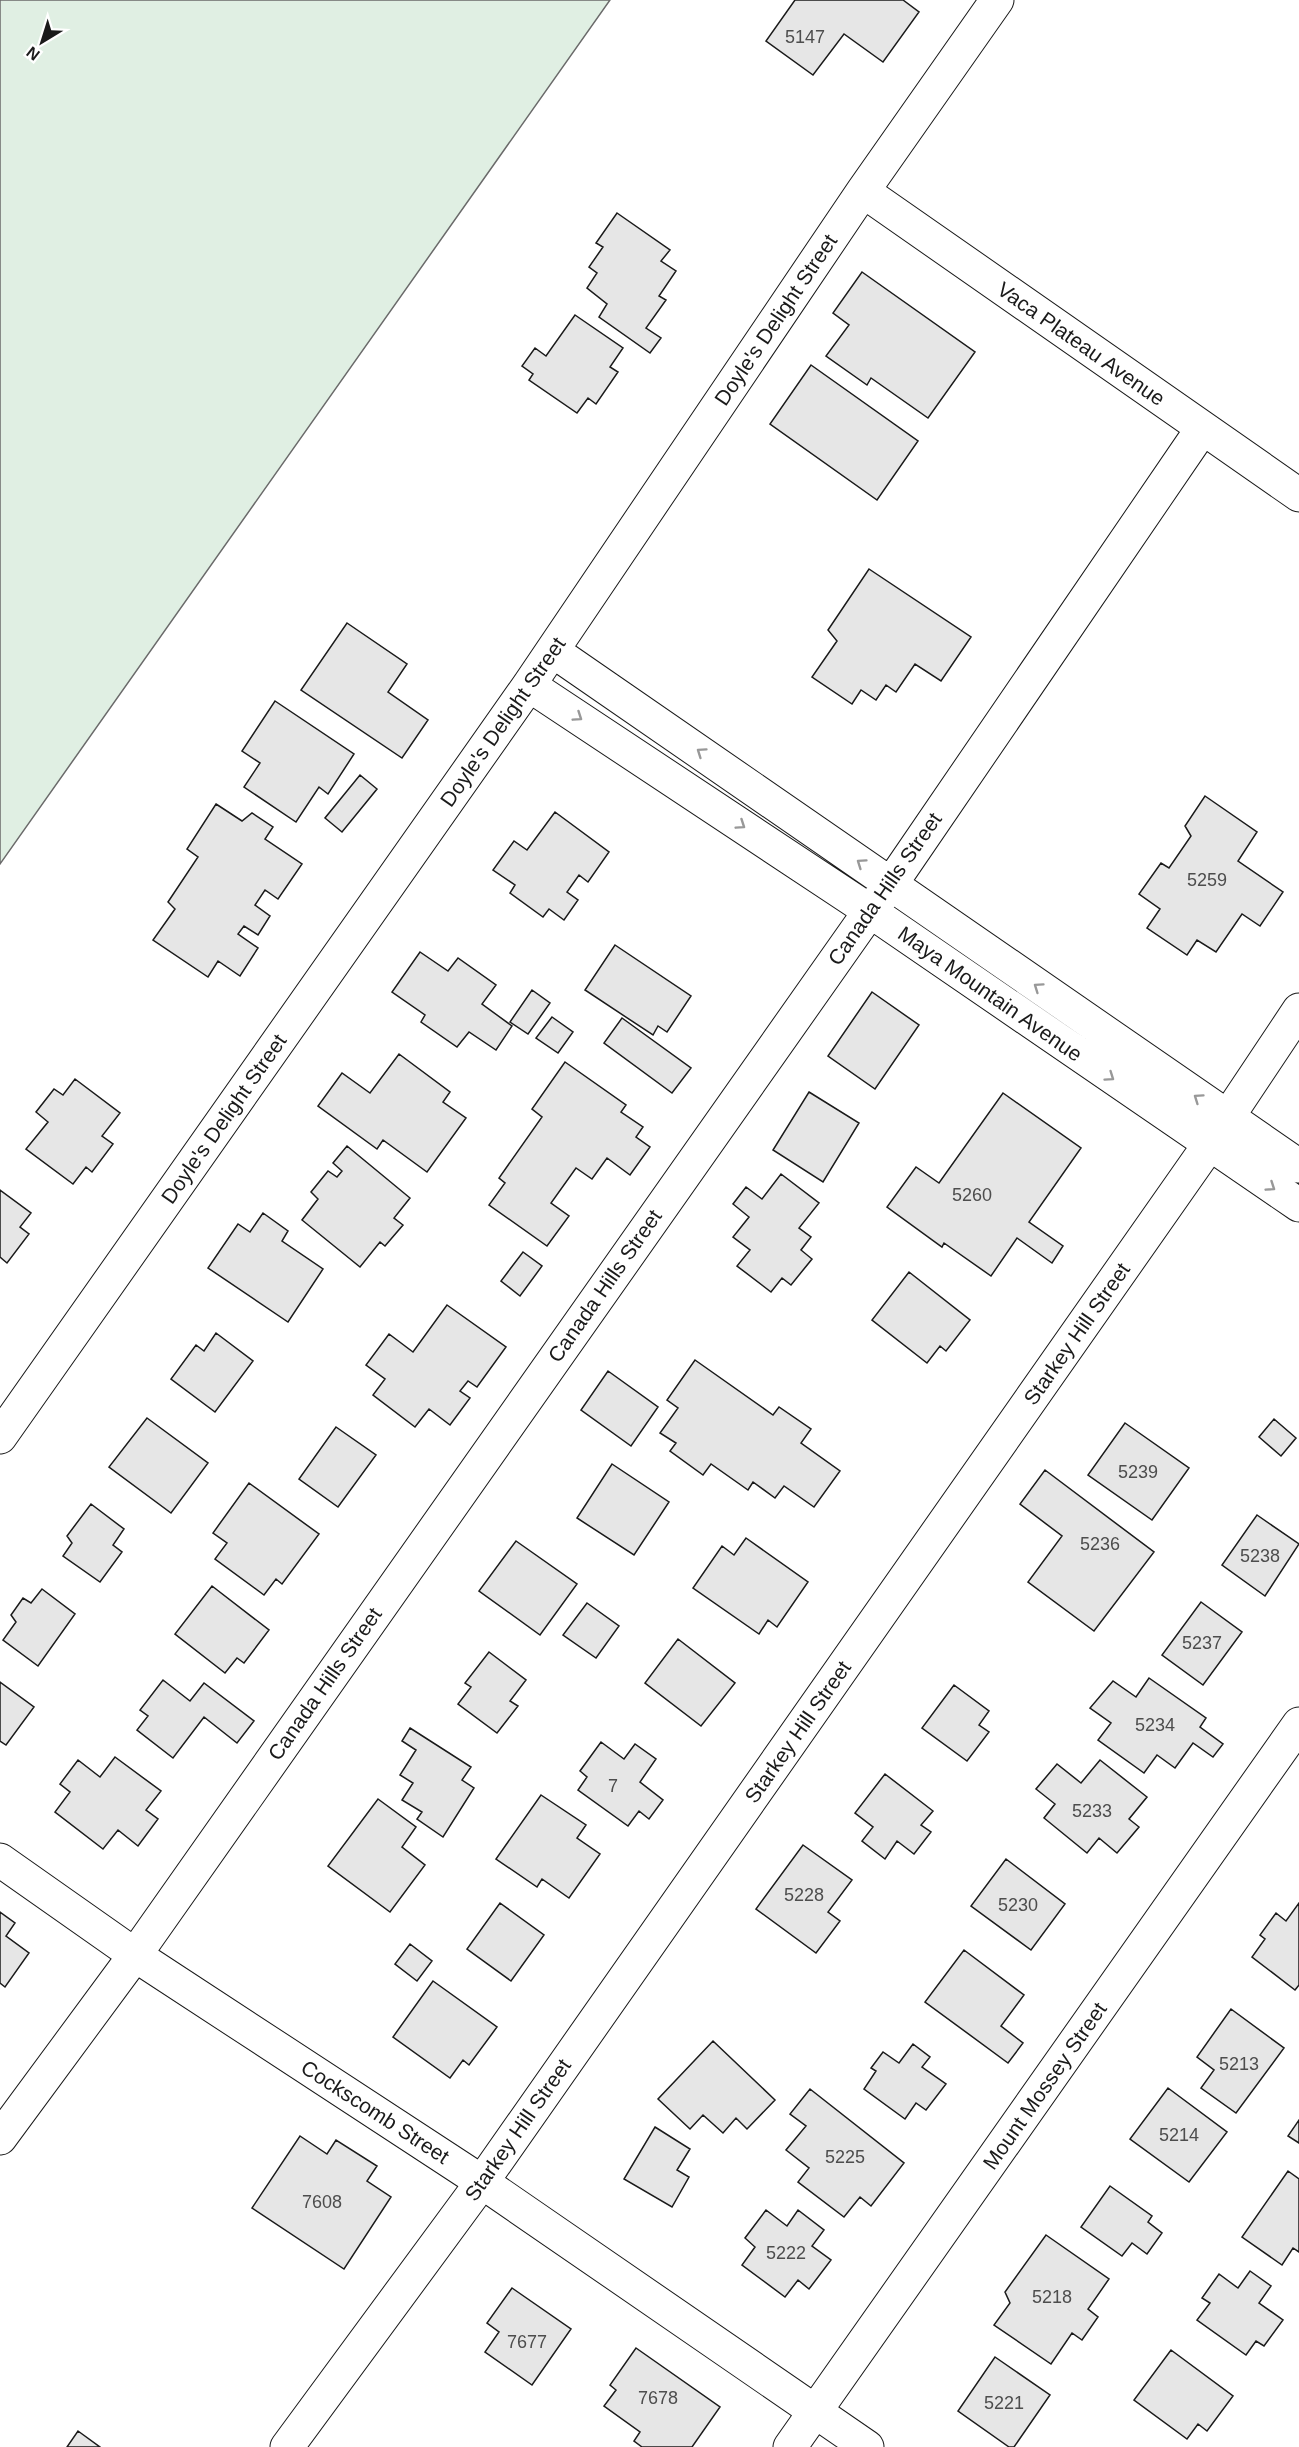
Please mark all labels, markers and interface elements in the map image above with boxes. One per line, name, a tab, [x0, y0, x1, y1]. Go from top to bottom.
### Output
north arrow	[12, 12, 72, 72]
house number: 5147	[785, 27, 825, 47]
text: N	[23, 43, 43, 64]
street label: Doyle's Delight Street	[710, 230, 841, 410]
street label: Vaca Plateau Avenue	[993, 277, 1169, 410]
street label: Doyle's Delight Street	[435, 633, 570, 811]
one-way arrow	[571, 710, 582, 721]
one-way arrow	[696, 748, 707, 759]
street label: Canada Hills Street	[823, 808, 946, 969]
one-way arrow	[734, 818, 745, 829]
one-way arrow	[857, 859, 868, 870]
house number: 5259	[1187, 870, 1227, 890]
street label: Maya Mountain Avenue	[894, 921, 1087, 1066]
one-way arrow	[1034, 983, 1045, 994]
street label: Doyle's Delight Street	[156, 1030, 291, 1208]
one-way arrow	[1104, 1069, 1114, 1081]
one-way arrow	[1194, 1094, 1205, 1105]
one-way arrow	[1265, 1179, 1275, 1191]
house number: 5260	[952, 1185, 992, 1205]
street label: Canada Hills Street	[543, 1205, 666, 1366]
street label: Starkey Hill Street	[1019, 1258, 1134, 1409]
house number: 5239	[1118, 1462, 1158, 1482]
house number: 5236	[1080, 1534, 1120, 1554]
house number: 5238	[1240, 1546, 1280, 1566]
street label: Canada Hills Street	[263, 1603, 386, 1764]
house number: 5237	[1182, 1633, 1222, 1653]
street label: Starkey Hill Street	[740, 1656, 855, 1807]
house number: 5234	[1135, 1715, 1175, 1735]
house number: 7	[608, 1776, 618, 1796]
house number: 5233	[1072, 1801, 1112, 1821]
house number: 5228	[784, 1885, 824, 1905]
house number: 5230	[998, 1895, 1038, 1915]
street label: Mount Mossey Street	[978, 1998, 1111, 2174]
street label: Starkey Hill Street	[460, 2054, 575, 2205]
house number: 5213	[1219, 2054, 1259, 2074]
street label: Cockscomb Street	[297, 2055, 454, 2168]
house number: 5214	[1159, 2125, 1199, 2145]
house number: 5225	[825, 2147, 865, 2167]
house number: 7608	[302, 2192, 342, 2212]
house number: 5222	[766, 2243, 806, 2263]
house number: 5218	[1032, 2287, 1072, 2307]
house number: 7677	[507, 2332, 547, 2352]
house number: 7678	[638, 2388, 678, 2408]
house number: 5221	[984, 2393, 1024, 2413]

